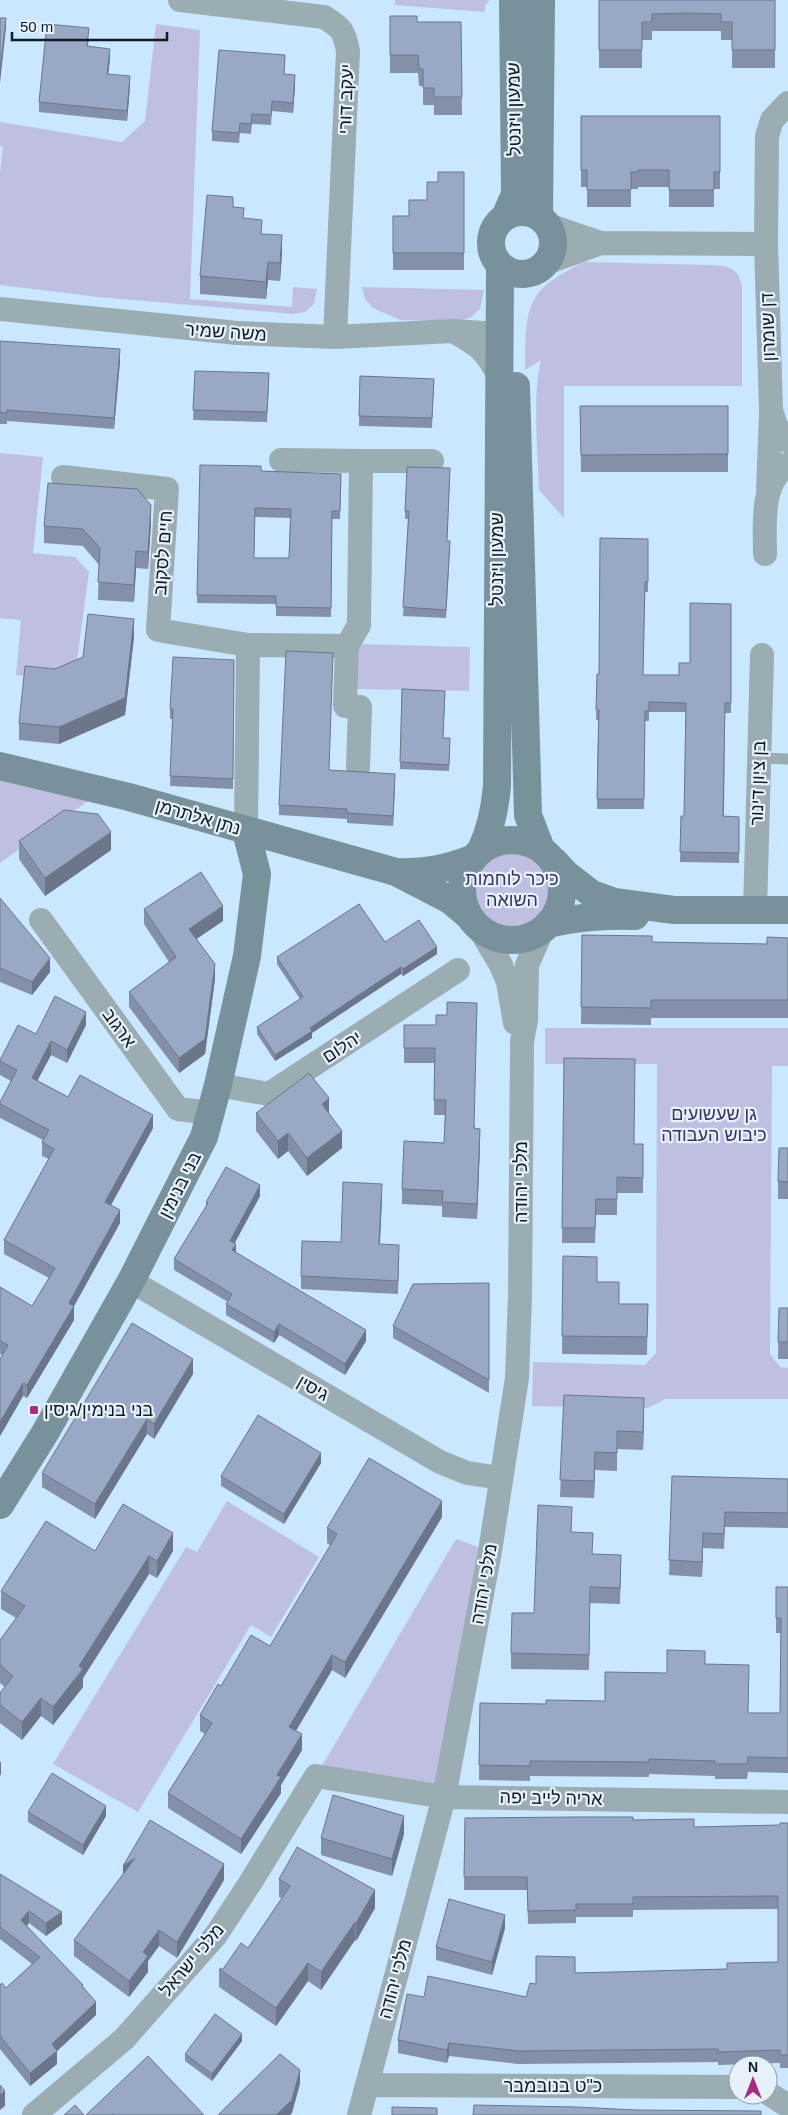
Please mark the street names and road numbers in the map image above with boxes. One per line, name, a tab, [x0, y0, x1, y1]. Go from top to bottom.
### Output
street label: שמעון ויזנטל	[503, 62, 525, 156]
street label: יעקב דורי	[335, 63, 357, 135]
street label: דן שומרון	[757, 292, 779, 362]
street label: משה שמיר	[185, 319, 267, 345]
street label: חיים לסקוב	[150, 510, 176, 596]
street label: שמעון ויזנטל	[487, 512, 507, 606]
street label: בן ציון דינור	[747, 740, 769, 826]
street label: נתן אלתרמן	[153, 795, 243, 839]
street label: ארגוב	[98, 1005, 140, 1052]
street label: יהלום	[319, 1027, 365, 1067]
street label: מלכי יהודה	[511, 1141, 531, 1223]
street label: בני בנימין	[155, 1149, 205, 1221]
street label: גיסין	[294, 1371, 333, 1405]
street label: מלכי יהודה	[467, 1542, 501, 1626]
street label: אריה לייב יפה	[500, 1787, 603, 1809]
street label: מלכי ישראל	[156, 1920, 228, 2000]
street label: מלכי יהודה	[375, 1937, 415, 2021]
street label: כ"ט בנובמבר	[504, 2076, 602, 2096]

